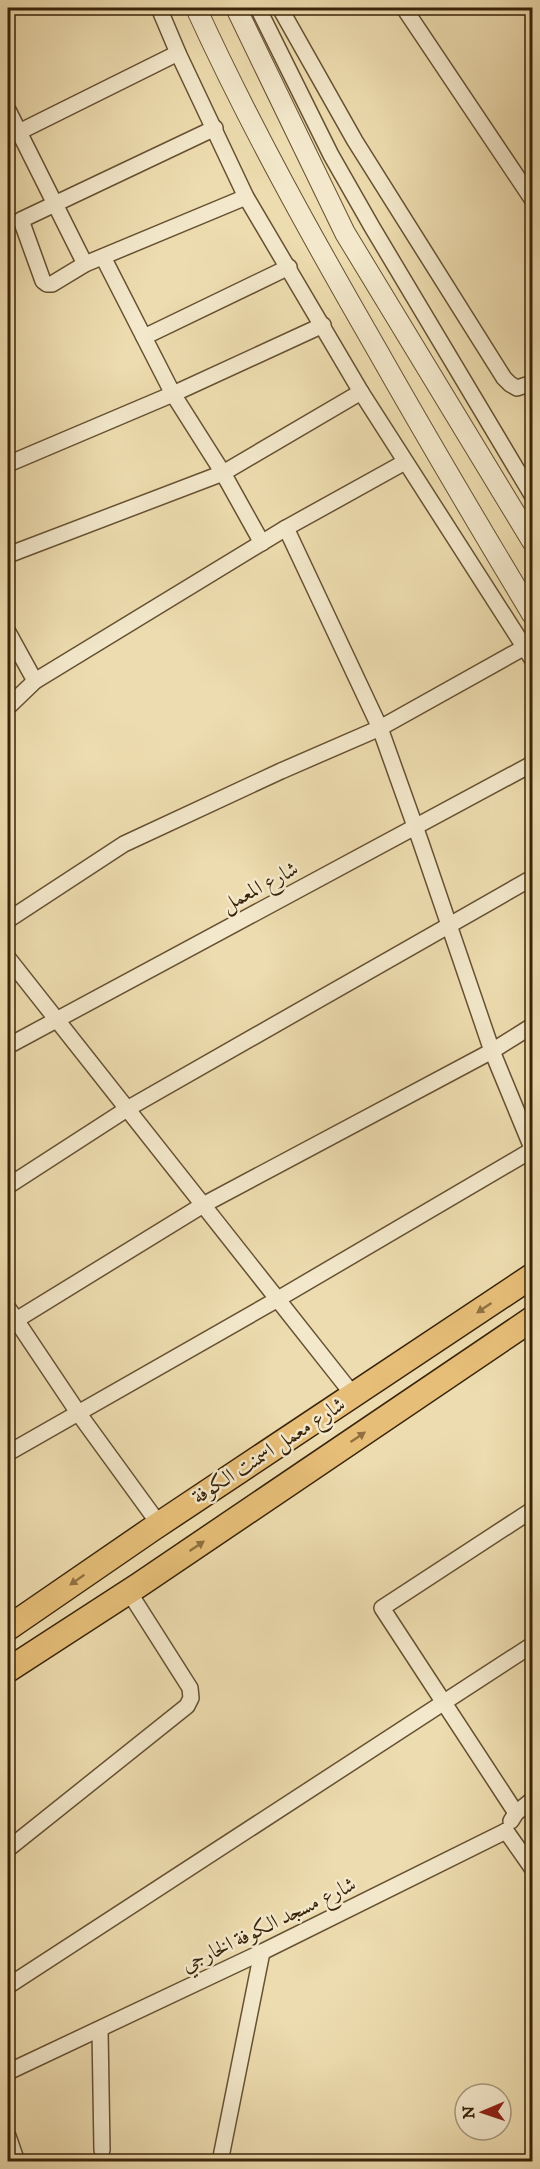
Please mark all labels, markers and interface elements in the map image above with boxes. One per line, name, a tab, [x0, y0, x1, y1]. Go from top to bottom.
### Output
street label: شارع المعمل	[217, 856, 305, 922]
one-way arrow	[476, 1302, 492, 1313]
street label: شارع معمل اسمنت الكوفة	[187, 1392, 353, 1514]
one-way arrow	[350, 1431, 366, 1443]
one-way arrow	[189, 1541, 205, 1552]
one-way arrow	[70, 1574, 86, 1586]
street label: شارع مسجد الكوفة الخارجي	[177, 1871, 362, 1982]
north arrow	[453, 2082, 513, 2142]
text: N	[459, 2106, 479, 2119]

